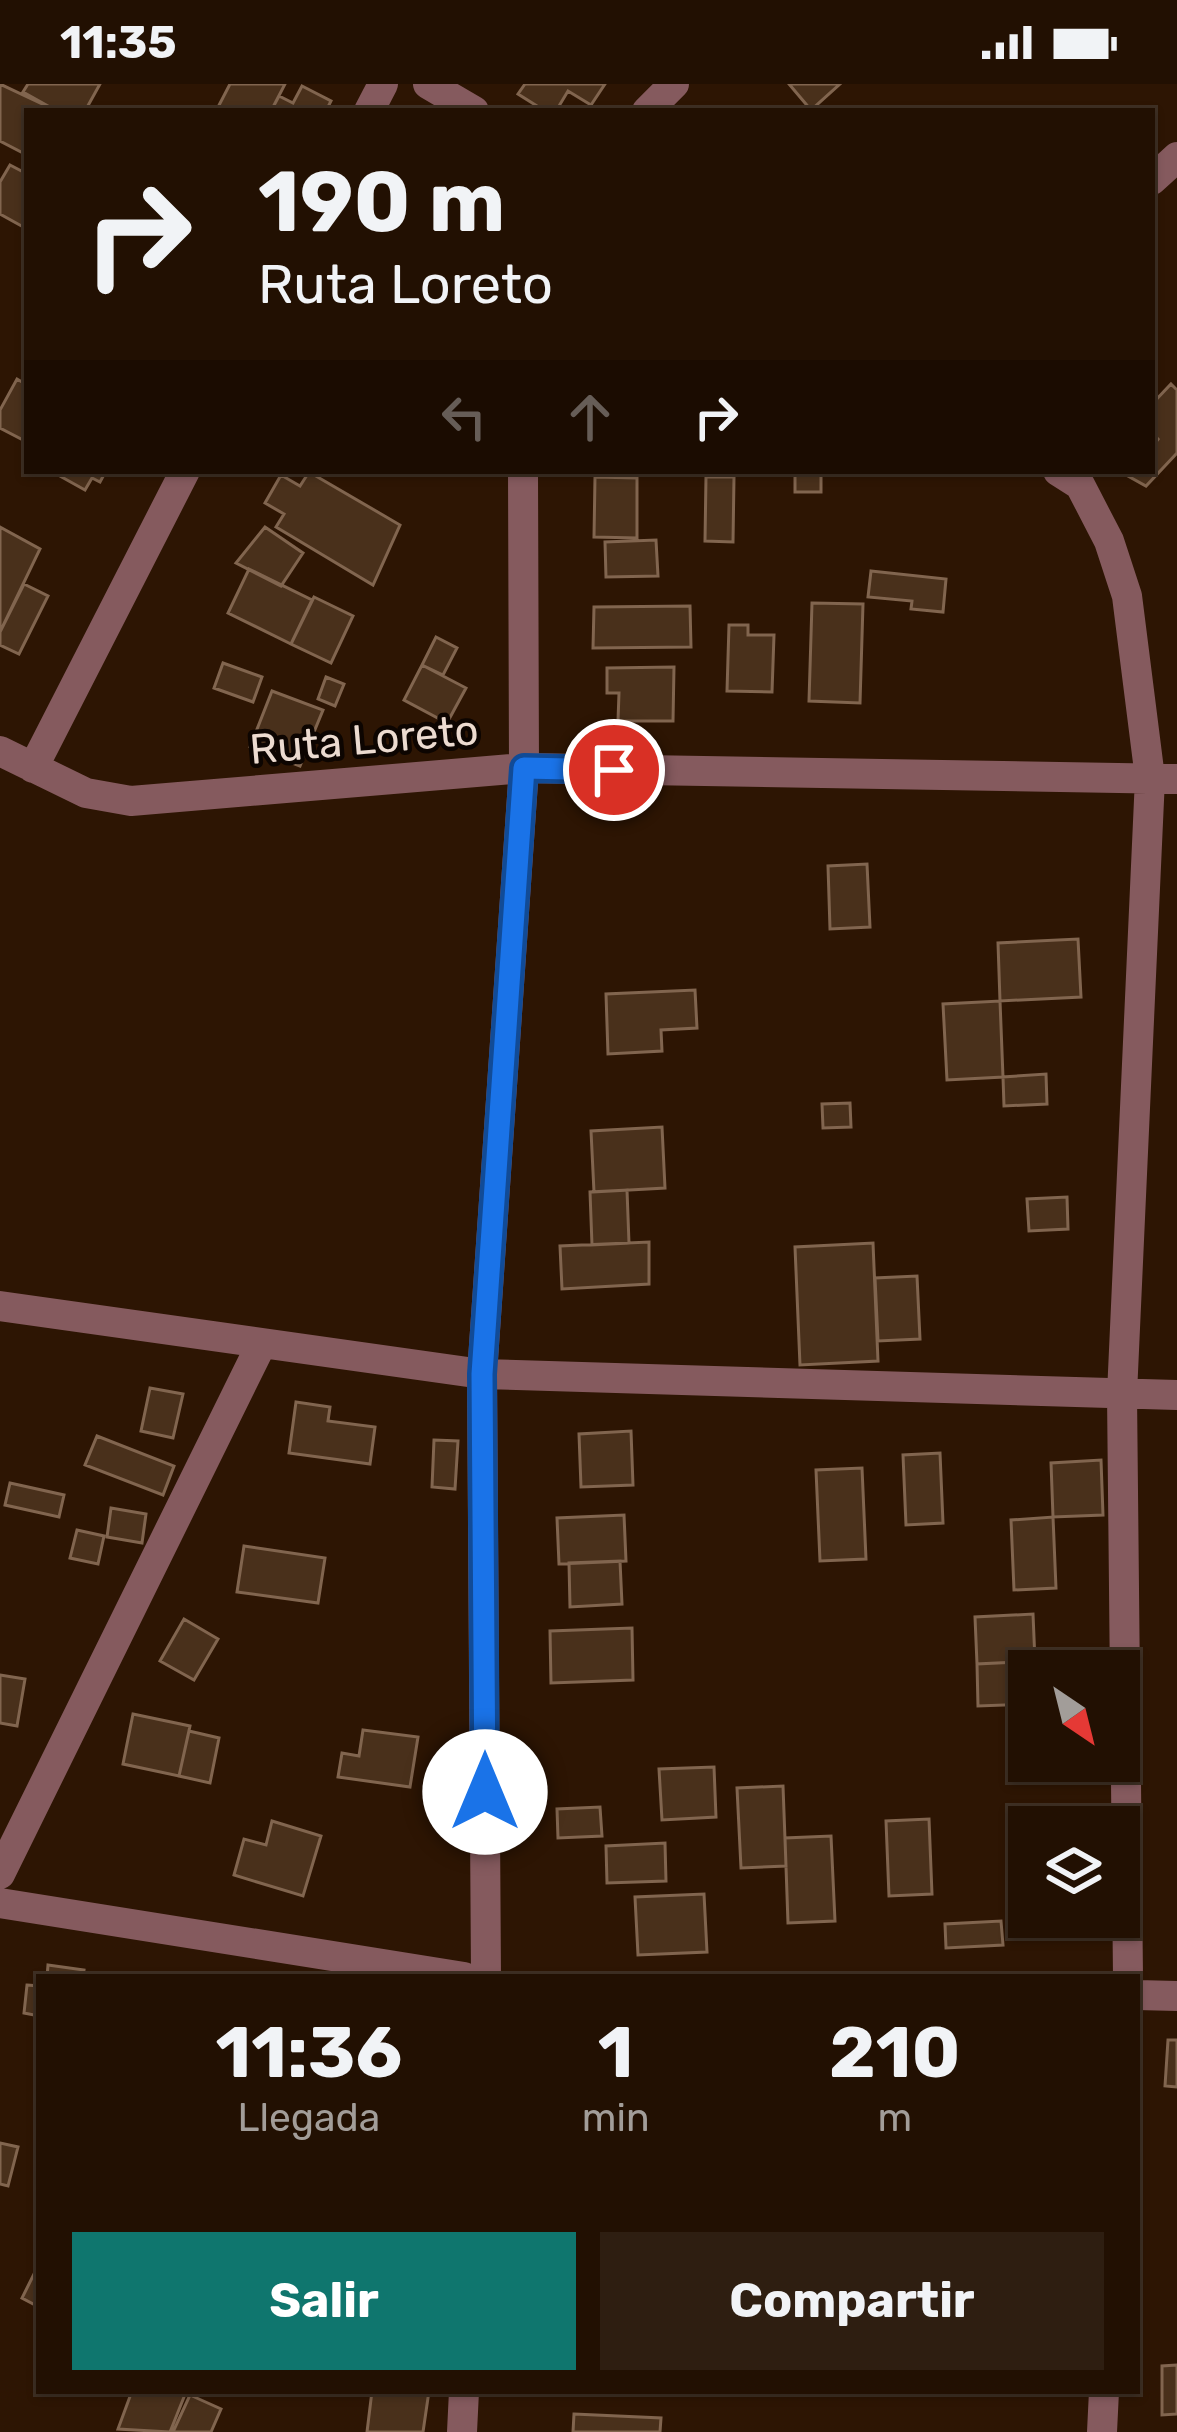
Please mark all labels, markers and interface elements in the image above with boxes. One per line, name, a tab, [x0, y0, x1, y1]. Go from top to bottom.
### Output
text: 11:35	[60, 16, 177, 69]
text: 190 m	[258, 152, 506, 252]
icon: right	[60, 156, 216, 312]
text: Ruta Loreto	[258, 253, 553, 317]
icon: left	[431, 384, 497, 450]
icon: ahead	[557, 384, 623, 450]
icon: right	[683, 384, 749, 450]
street label: Ruta Loreto	[248, 705, 481, 775]
pin	[563, 719, 665, 821]
icon: arrive	[581, 737, 647, 803]
north arrow	[1008, 1650, 1140, 1782]
map controls	[1008, 1650, 1140, 1938]
position arrow	[422, 1729, 548, 1855]
button: layers	[1008, 1806, 1140, 1938]
text: 11:36	[215, 2010, 402, 2095]
text: 1	[598, 2010, 634, 2095]
text: 210	[829, 2010, 961, 2095]
text: Llegada	[237, 2095, 380, 2141]
text: min	[582, 2095, 650, 2141]
text: m	[877, 2095, 912, 2141]
button: Salir	[72, 2232, 576, 2370]
button: Compartir	[600, 2232, 1104, 2370]

